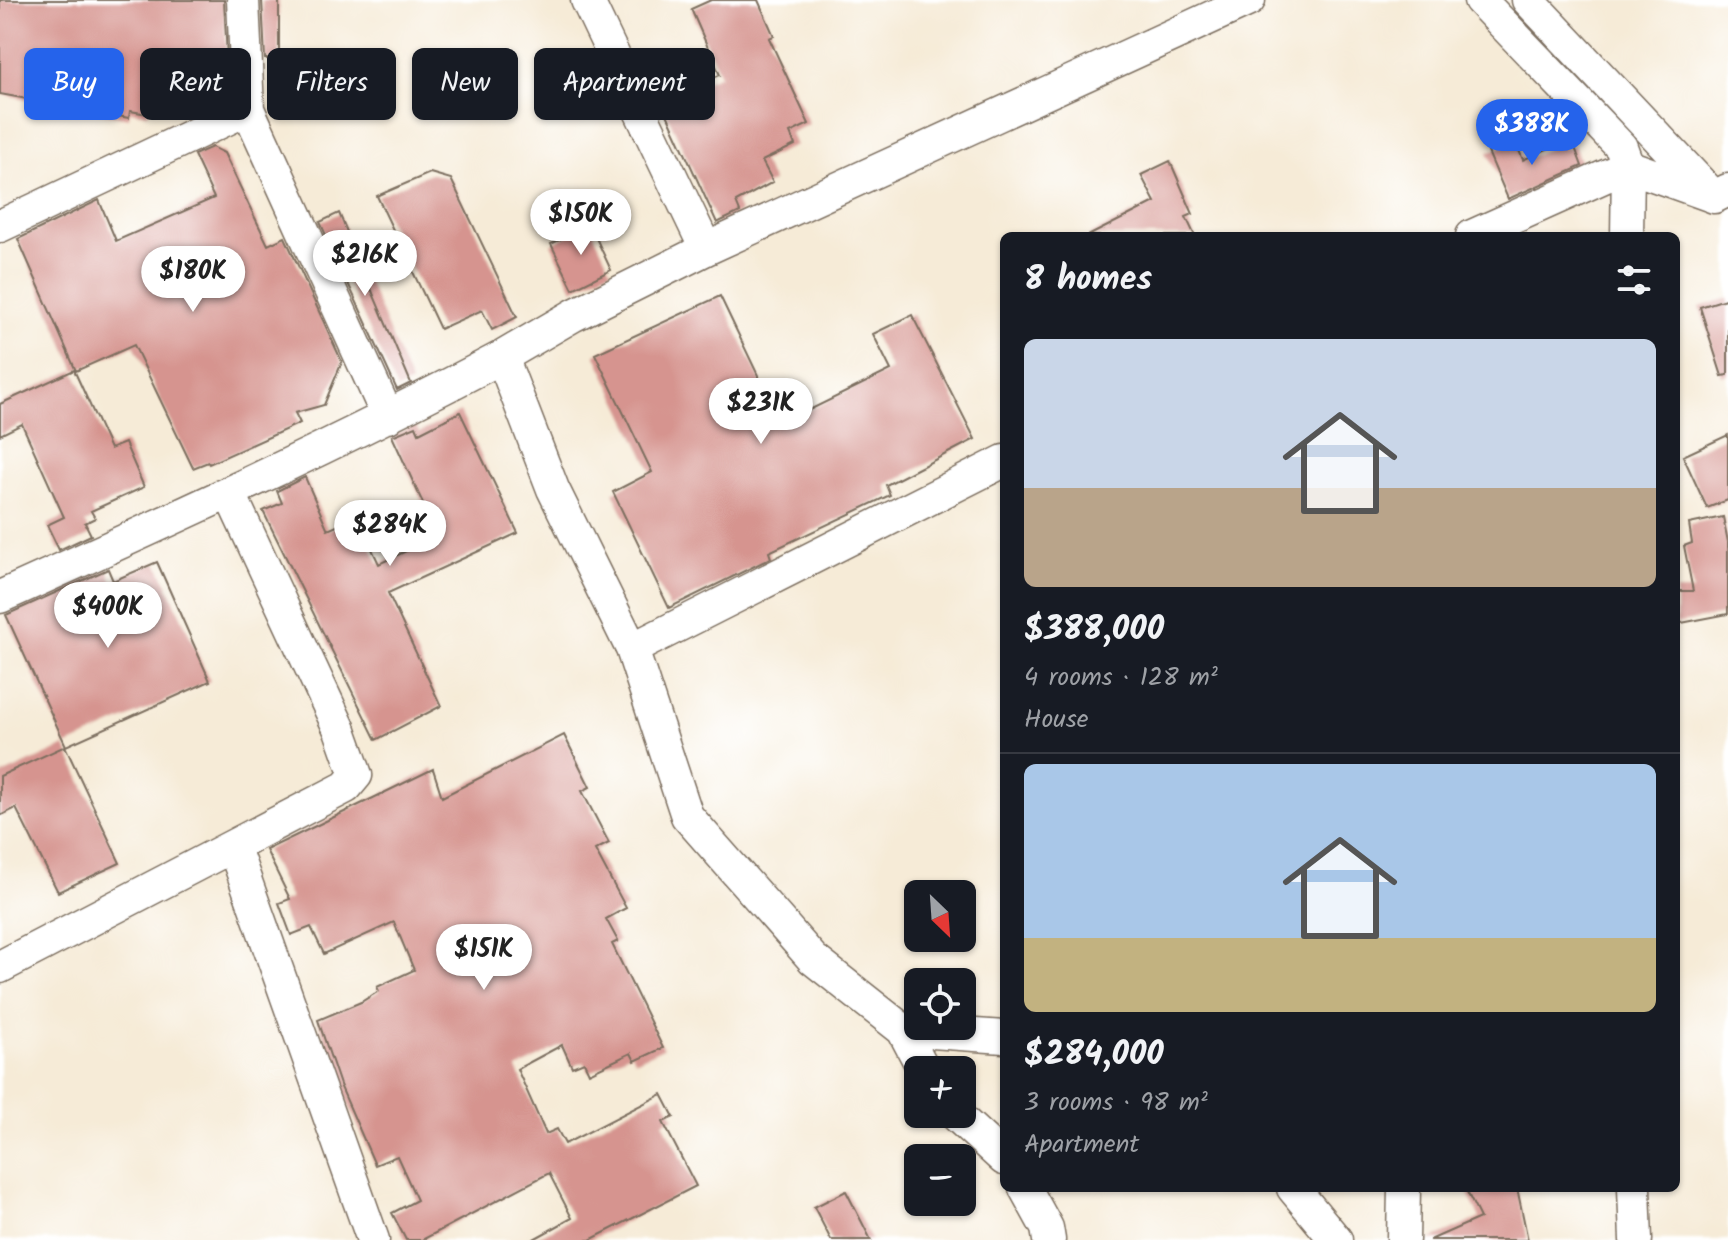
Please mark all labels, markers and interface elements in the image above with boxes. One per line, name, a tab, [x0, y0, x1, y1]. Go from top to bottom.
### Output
chip: Buy	[24, 48, 124, 120]
chip: Rent	[140, 48, 251, 120]
chip: Filters	[267, 48, 396, 120]
chip: New	[412, 48, 518, 120]
chip: Apartment	[534, 48, 715, 120]
pin: $388K	[1476, 99, 1588, 167]
text: $388K	[1494, 104, 1570, 146]
pin: $150K	[525, 189, 637, 257]
text: $150K	[548, 194, 614, 236]
pin: $216K	[309, 230, 421, 298]
text: $216K	[331, 235, 399, 277]
pin: $180K	[137, 246, 249, 314]
text: $180K	[159, 251, 227, 293]
text: 8 homes	[1024, 253, 1152, 307]
icon: filters	[1612, 258, 1656, 302]
pin: $231K	[705, 378, 817, 446]
text: $231K	[727, 383, 795, 425]
icon: home	[1268, 391, 1412, 535]
pin: $284K	[334, 500, 446, 568]
text: $284K	[352, 505, 428, 547]
pin: $400K	[52, 582, 164, 650]
text: $400K	[72, 587, 144, 629]
text: $388,000	[1024, 603, 1164, 657]
text: 4 rooms · 128 m²	[1024, 657, 1218, 699]
text: House	[1024, 699, 1088, 741]
icon: home	[1268, 816, 1412, 960]
north arrow	[904, 880, 976, 952]
map controls	[904, 880, 976, 1216]
pin: $151K	[428, 924, 540, 992]
text: $151K	[454, 929, 514, 971]
button: locate	[904, 968, 976, 1040]
text: $284,000	[1024, 1028, 1164, 1082]
button: +	[904, 1056, 976, 1128]
text: 3 rooms · 98 m²	[1024, 1082, 1208, 1124]
text: Apartment	[1024, 1124, 1139, 1166]
button: −	[904, 1144, 976, 1216]

